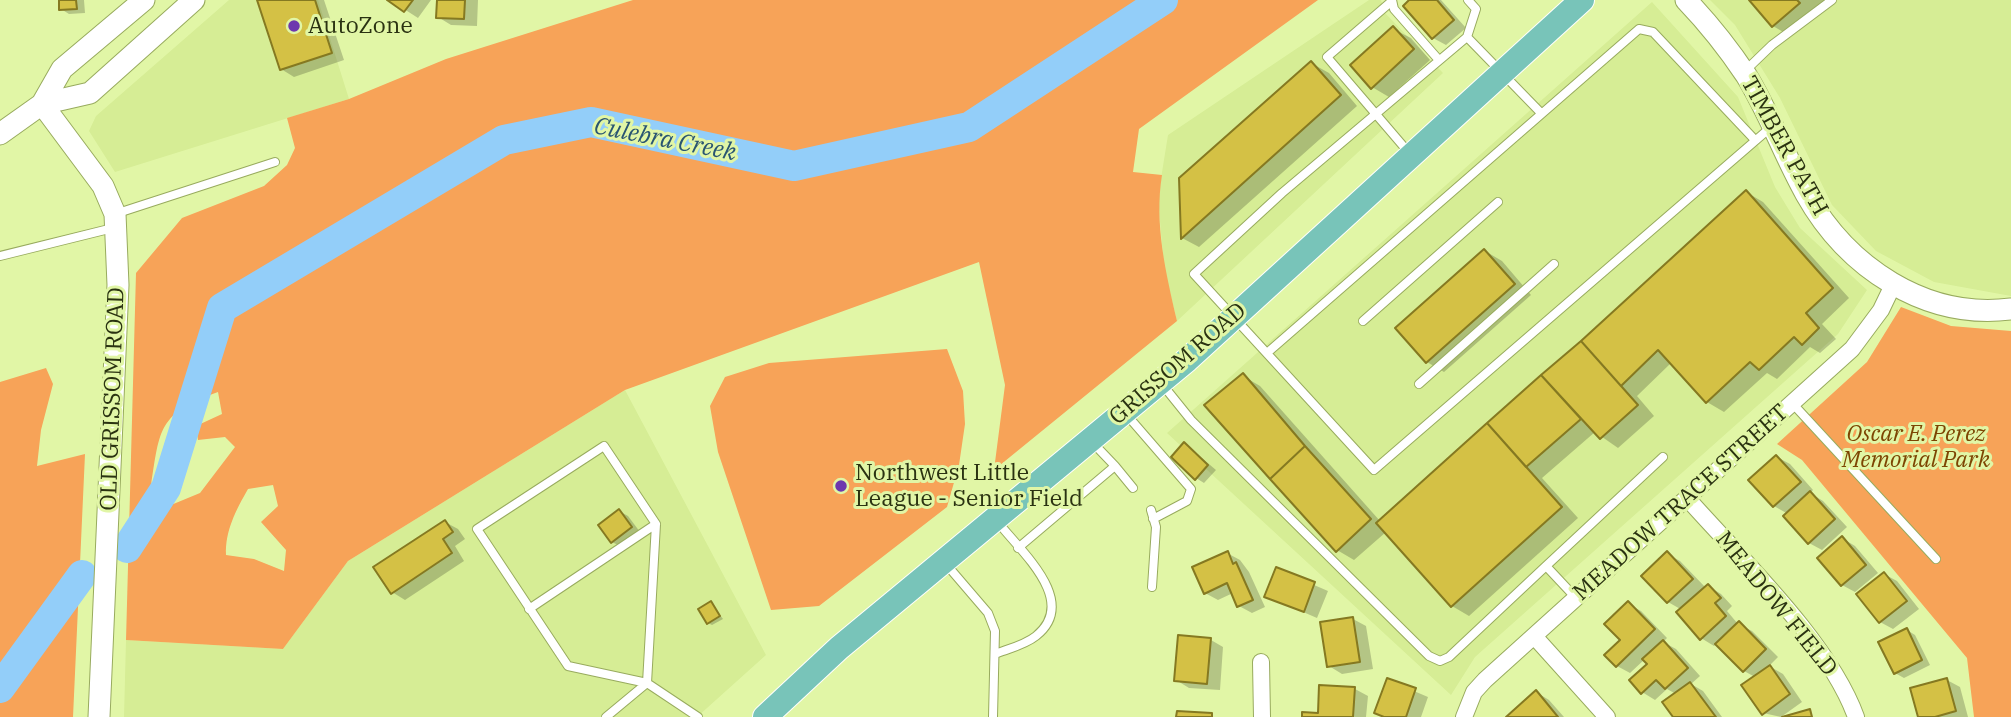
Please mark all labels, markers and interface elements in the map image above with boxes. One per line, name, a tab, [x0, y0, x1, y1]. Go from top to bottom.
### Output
place label: AutoZone	[308, 12, 413, 40]
marker: AutoZone	[286, 18, 302, 34]
street label: TIMBER PATH	[1734, 72, 1834, 220]
water label: Culebra Creek	[592, 112, 738, 168]
street label: OLD GRISSOM ROAD	[95, 287, 131, 511]
street label: GRISSOM ROAD	[1104, 297, 1252, 431]
street label: MEADOW TRACE STREET	[1568, 399, 1794, 607]
park label: Oscar E. Perez Memorial Park	[1842, 420, 1990, 474]
place label: Northwest Little League - Senior Field	[855, 459, 1083, 513]
marker: Northwest Little League - Senior Field	[833, 478, 849, 494]
street label: MEADOW FIELD	[1709, 526, 1843, 682]

